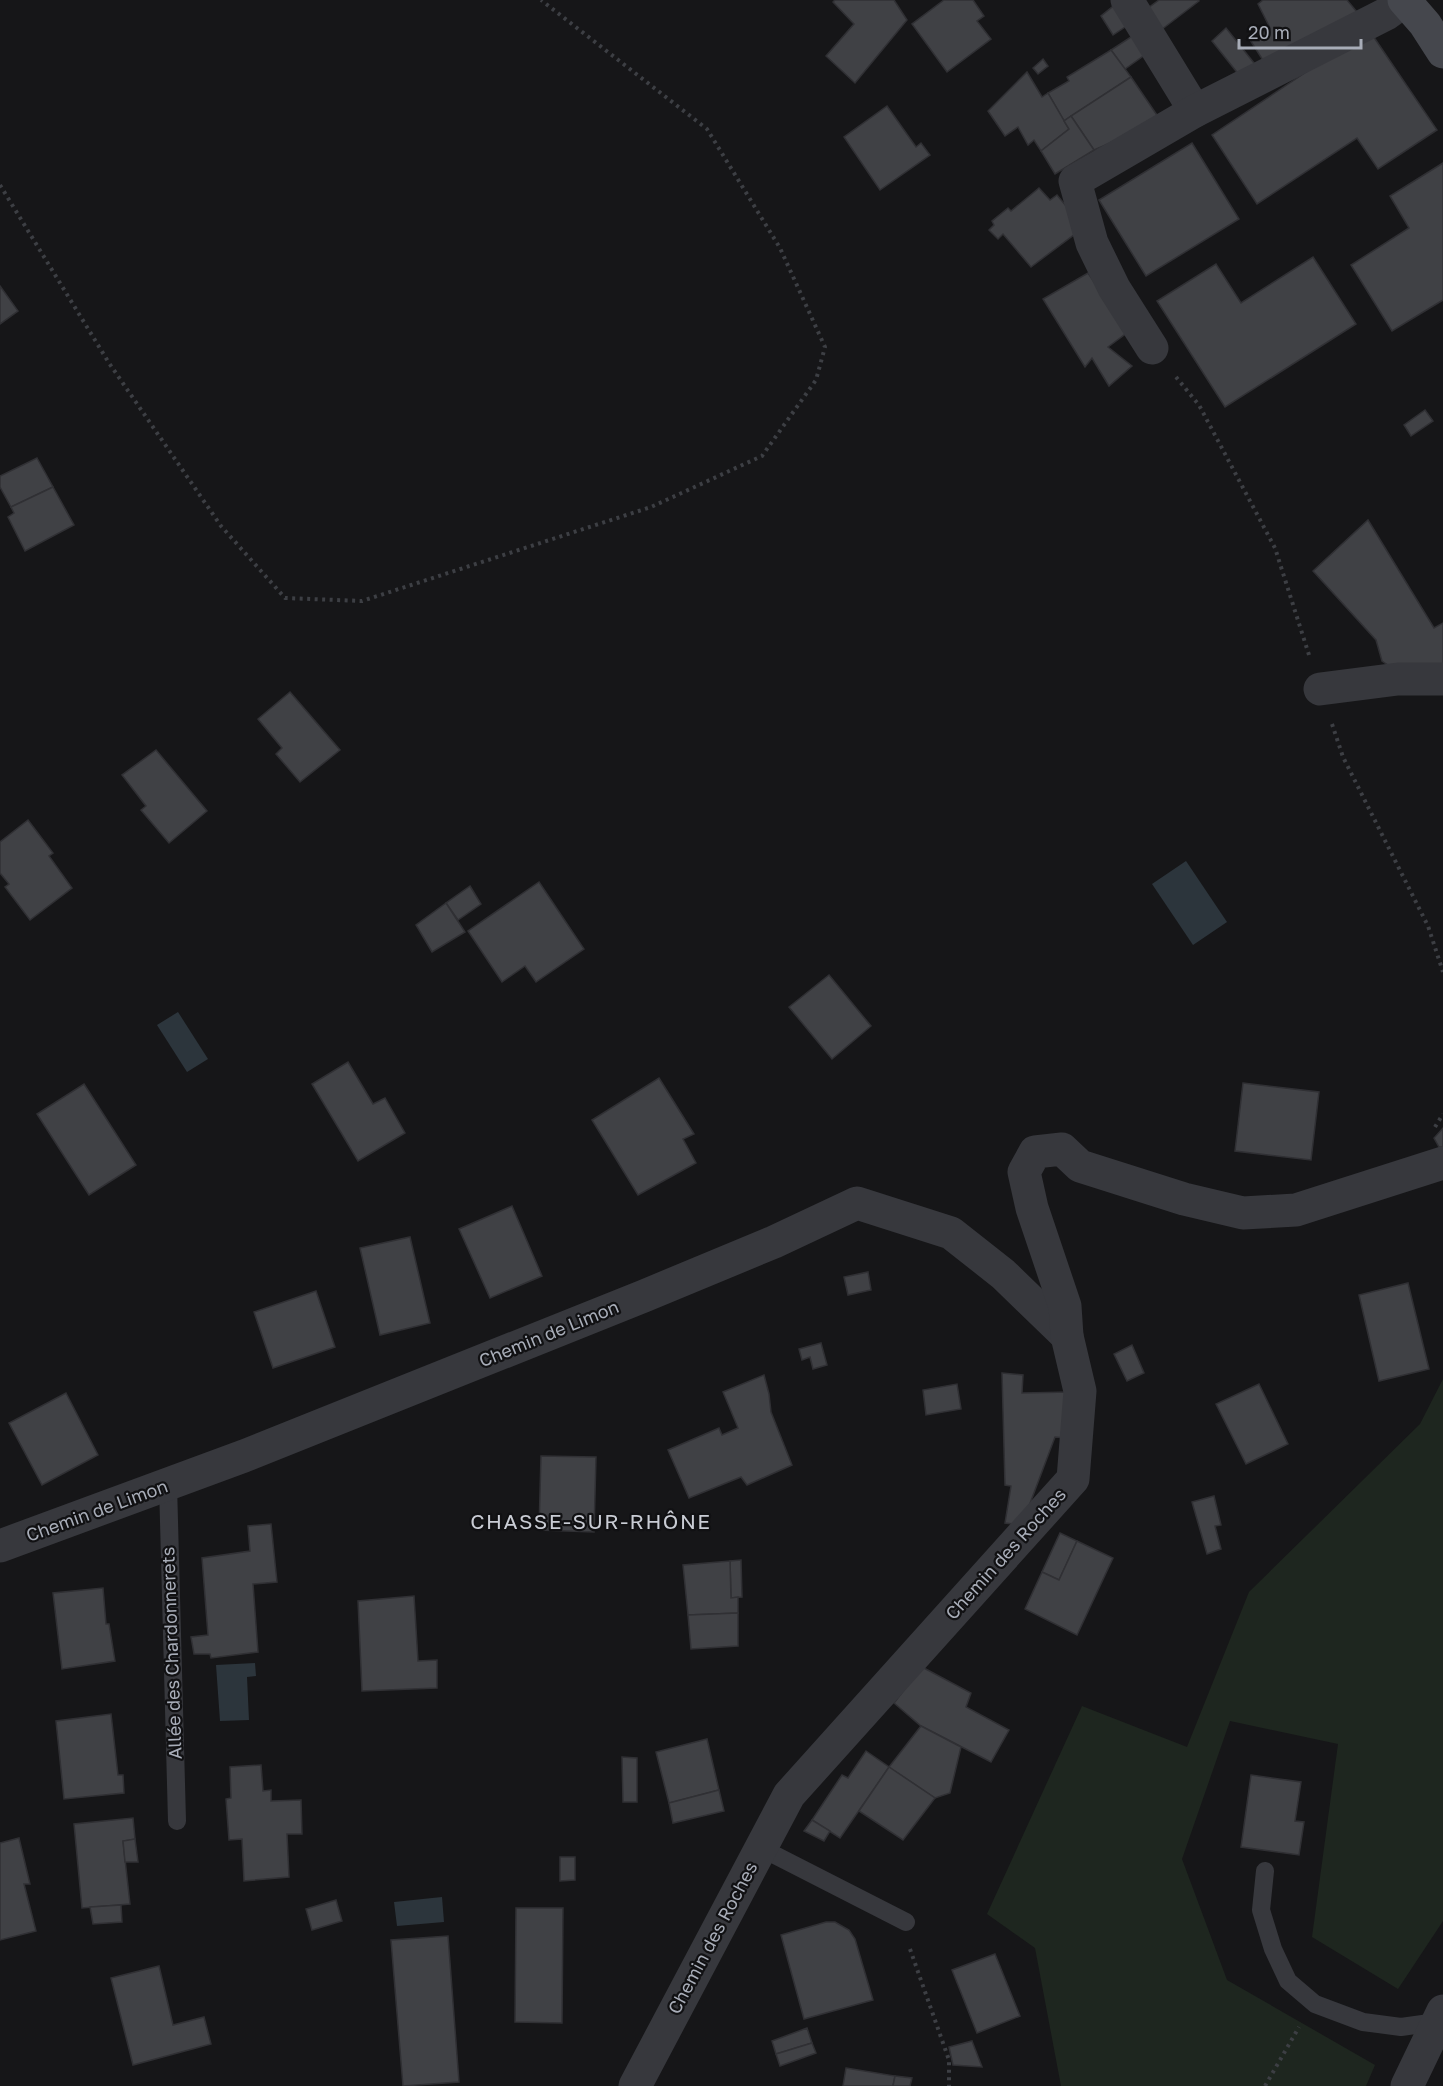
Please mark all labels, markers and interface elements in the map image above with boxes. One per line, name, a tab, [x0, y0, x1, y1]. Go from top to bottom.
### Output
scale bar	[1239, 12, 1360, 50]
text: 20 m	[1248, 21, 1290, 43]
street label: Chemin de Limon	[475, 1295, 622, 1371]
street label: Chemin de Limon	[23, 1474, 170, 1546]
street label: Chemin des Roches	[940, 1483, 1070, 1624]
district label: CHASSE-SUR-RHÔNE	[470, 1508, 712, 1534]
street label: Allée des Chardonnerets	[156, 1546, 186, 1760]
street label: Chemin des Roches	[663, 1858, 762, 2017]

